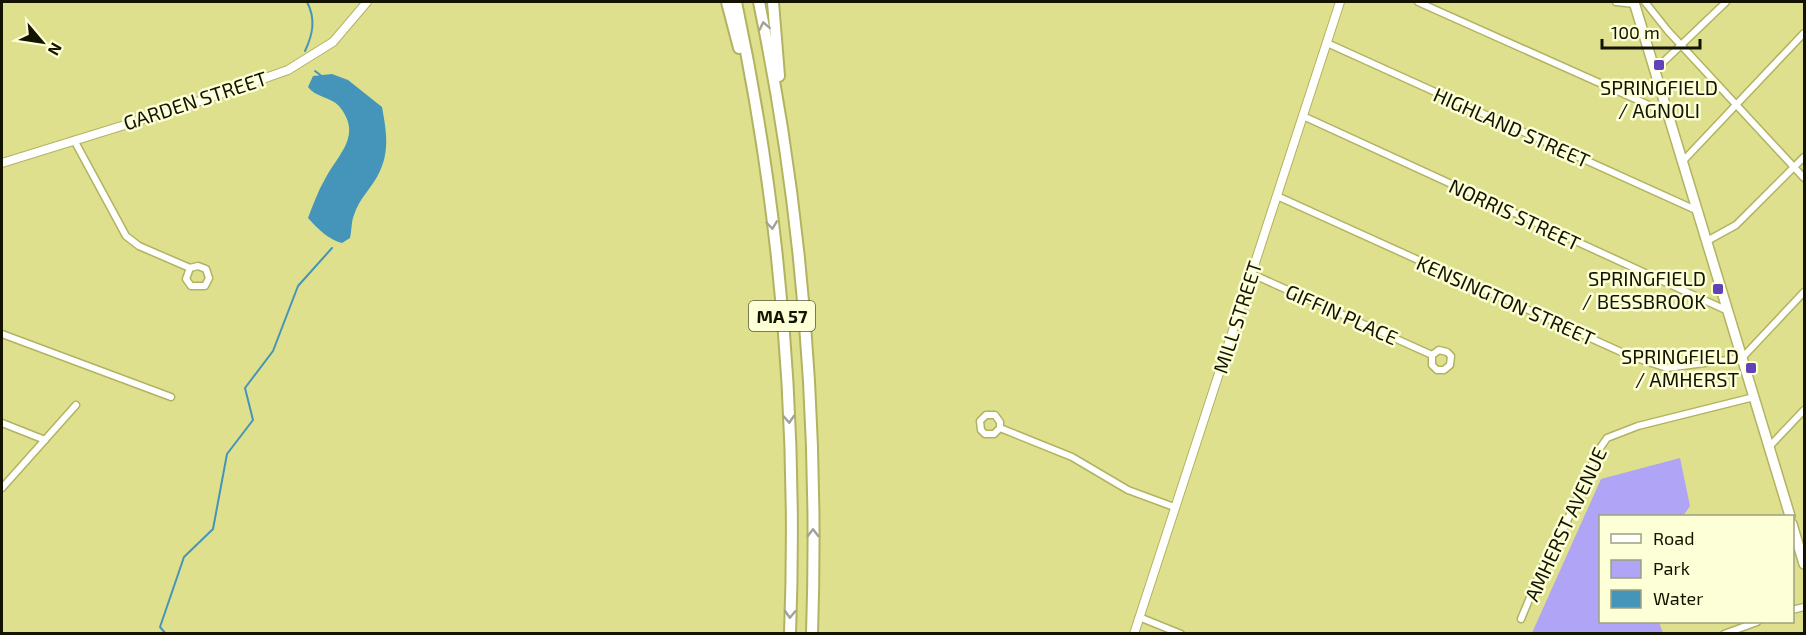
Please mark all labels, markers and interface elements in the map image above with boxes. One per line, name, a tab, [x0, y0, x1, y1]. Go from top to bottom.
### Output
north arrow	[12, 12, 72, 72]
scale bar	[1602, 12, 1700, 50]
one-way arrow	[758, 21, 771, 31]
text: 100 m	[1611, 21, 1660, 43]
text: N	[44, 40, 67, 59]
marker: SPRINGFIELD / AGNOLI	[1652, 58, 1666, 72]
street label: GARDEN STREET	[120, 65, 270, 135]
place label: SPRINGFIELD / AGNOLI	[1600, 75, 1718, 122]
street label: HIGHLAND STREET	[1430, 82, 1594, 172]
street label: NORRIS STREET	[1445, 173, 1585, 255]
one-way arrow	[766, 221, 778, 230]
street label: KENSINGTON STREET	[1413, 250, 1599, 350]
street label: MILL STREET	[1208, 258, 1267, 376]
place label: SPRINGFIELD / BESSBROOK	[1582, 266, 1706, 313]
street label: GIFFIN PLACE	[1282, 279, 1402, 349]
marker: SPRINGFIELD / BESSBROOK	[1711, 282, 1725, 296]
road number: MA 57	[749, 301, 815, 331]
place label: SPRINGFIELD / AMHERST	[1621, 344, 1739, 391]
marker: SPRINGFIELD / AMHERST	[1744, 361, 1758, 375]
one-way arrow	[782, 415, 795, 424]
street label: AMHERST AVENUE	[1519, 443, 1611, 605]
legend	[1599, 515, 1794, 623]
text: Road	[1653, 527, 1694, 549]
one-way arrow	[807, 529, 819, 538]
text: Park	[1653, 557, 1690, 579]
text: Water	[1653, 587, 1703, 609]
one-way arrow	[784, 610, 797, 619]

